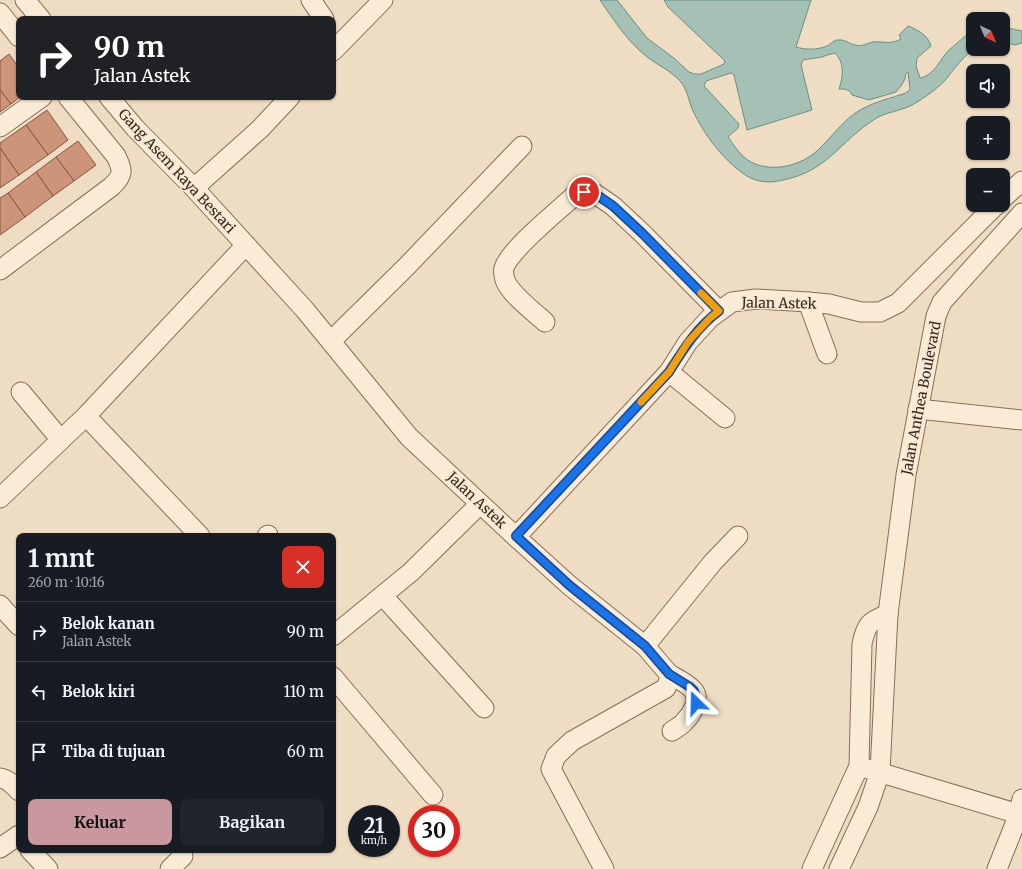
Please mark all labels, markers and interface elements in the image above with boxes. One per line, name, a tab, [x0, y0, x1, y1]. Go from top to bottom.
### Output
north arrow	[966, 12, 1010, 56]
map controls	[966, 12, 1010, 212]
text: 90 m	[94, 29, 165, 65]
icon: right	[28, 32, 80, 84]
text: Jalan Astek	[94, 64, 190, 87]
button: sound	[966, 64, 1010, 108]
street label: Gang Asem Raya Bestari	[115, 105, 240, 237]
button: +	[966, 116, 1010, 160]
button: −	[966, 168, 1010, 212]
pin	[567, 175, 601, 209]
icon: arrive	[573, 181, 595, 203]
street label: Jalan Astek	[740, 293, 817, 313]
street label: Jalan Anthea Boulevard	[897, 319, 945, 478]
street label: Jalan Astek	[443, 467, 511, 532]
text: 1 mnt	[28, 543, 95, 574]
button: close	[282, 546, 324, 588]
text: 260 m · 10:16	[28, 574, 105, 591]
text: Belok kanan	[62, 614, 155, 633]
icon: right	[28, 621, 50, 643]
text: 90 m	[287, 622, 324, 641]
text: Jalan Astek	[62, 633, 132, 650]
icon: left	[28, 681, 50, 703]
text: Belok kiri	[62, 682, 135, 701]
text: 110 m	[283, 682, 324, 701]
position arrow	[675, 682, 717, 724]
icon: arrive	[28, 741, 50, 763]
text: Tiba di tujuan	[62, 742, 165, 761]
text: 60 m	[287, 742, 324, 761]
button: Keluar	[28, 799, 172, 845]
button: Bagikan	[180, 799, 324, 845]
speed limit sign: 30	[408, 805, 460, 857]
text: 21	[364, 813, 384, 838]
text: km/h	[361, 834, 387, 847]

